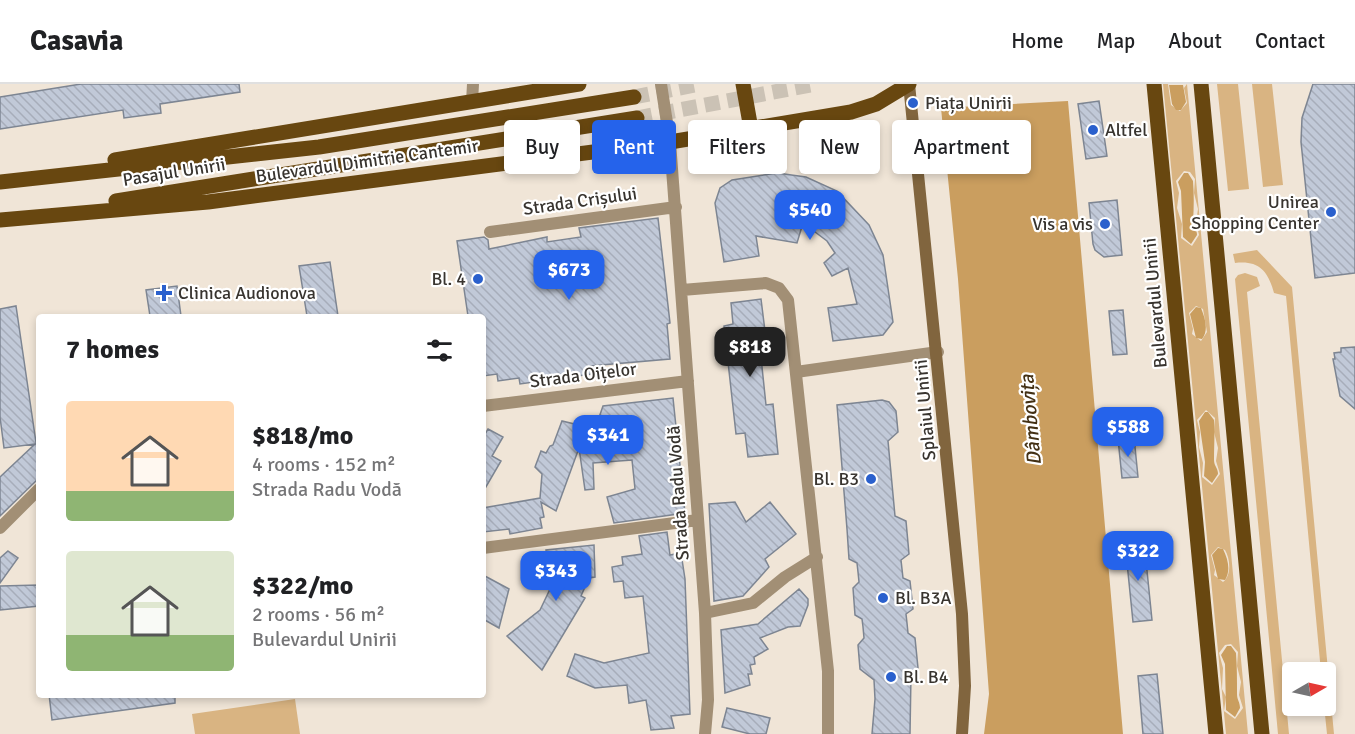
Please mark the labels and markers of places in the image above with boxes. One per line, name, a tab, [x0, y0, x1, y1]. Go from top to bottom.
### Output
place label: Piața Unirii	[925, 92, 1012, 114]
marker: Piața Unirii	[906, 96, 920, 110]
place label: Altfel	[1105, 119, 1148, 141]
marker: Altfel	[1086, 123, 1100, 137]
pin: $540	[774, 190, 846, 241]
place label: Unirea Shopping Center	[1191, 191, 1319, 234]
marker: Unirea Shopping Center	[1324, 205, 1338, 219]
place label: Vis a vis	[1032, 213, 1093, 235]
marker: Vis a vis	[1098, 217, 1112, 231]
pin: $673	[533, 250, 605, 301]
place label: Bl. 4	[431, 268, 466, 290]
marker: Bl. 4	[471, 272, 485, 286]
place label: Clinica Audionova	[178, 282, 316, 304]
marker: Clinica Audionova	[155, 284, 173, 302]
pin: $818	[714, 327, 786, 378]
pin: $588	[1092, 407, 1164, 458]
pin: $341	[572, 415, 644, 466]
place label: Bl. B3	[814, 468, 859, 490]
marker: Bl. B3	[864, 472, 878, 486]
pin: $322	[1102, 531, 1174, 582]
pin: $343	[520, 551, 592, 602]
place label: Bl. B3A	[895, 587, 952, 609]
marker: Bl. B3A	[876, 591, 890, 605]
place label: Bl. B4	[903, 666, 949, 688]
marker: Bl. B4	[884, 670, 898, 684]

